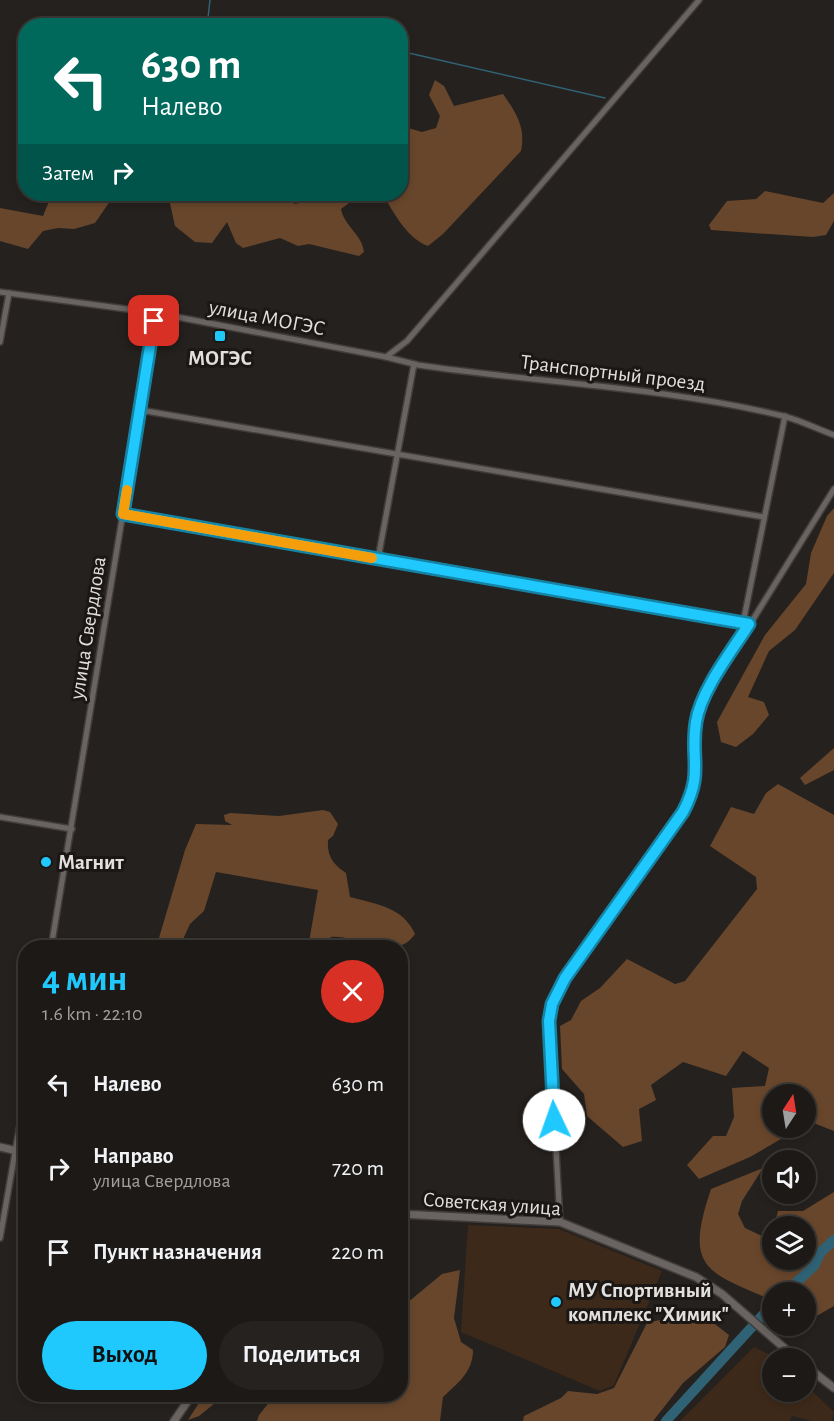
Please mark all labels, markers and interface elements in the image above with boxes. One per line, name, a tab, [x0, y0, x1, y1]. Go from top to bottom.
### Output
icon: left	[42, 42, 120, 120]
text: 630 m	[141, 44, 242, 86]
text: Налево	[141, 93, 223, 120]
icon: right	[106, 156, 139, 189]
text: Затем	[42, 162, 94, 184]
pin	[128, 295, 179, 346]
street label: улица МОГЭС	[206, 296, 327, 340]
icon: arrive	[137, 304, 170, 337]
marker: МОГЭС	[213, 329, 227, 343]
place label: МОГЭС	[188, 348, 252, 369]
street label: Транспортный проезд	[519, 351, 707, 395]
street label: улица Свердлова	[66, 555, 110, 702]
place label: Магнит	[58, 852, 124, 873]
marker: Магнит	[39, 855, 53, 869]
button: close	[321, 960, 384, 1023]
text: 4 мин	[42, 961, 127, 997]
text: 1.6 km · 22:10	[42, 1004, 143, 1024]
icon: left	[42, 1068, 75, 1101]
text: Налево	[93, 1073, 162, 1095]
text: 630 m	[332, 1073, 384, 1095]
north arrow	[762, 1084, 816, 1138]
map controls	[762, 1084, 816, 1402]
position arrow	[522, 1088, 586, 1152]
text: Направо	[93, 1145, 174, 1167]
button: sound	[762, 1150, 816, 1204]
icon: right	[42, 1152, 75, 1185]
text: 720 m	[332, 1157, 384, 1179]
text: улица Свердлова	[93, 1171, 231, 1191]
street label: Советская улица	[422, 1189, 562, 1219]
button: layers	[762, 1216, 816, 1270]
icon: arrive	[42, 1236, 75, 1269]
text: Пункт назначения	[93, 1241, 262, 1263]
text: 220 m	[331, 1241, 384, 1263]
place label: МУ Спортивный комплекс "Химик"	[568, 1280, 729, 1325]
button: +	[762, 1282, 816, 1336]
marker: МУ Спортивный комплекс "Химик"	[549, 1295, 563, 1309]
button: Выход	[42, 1321, 207, 1390]
button: Поделиться	[219, 1321, 384, 1390]
button: −	[762, 1348, 816, 1402]

